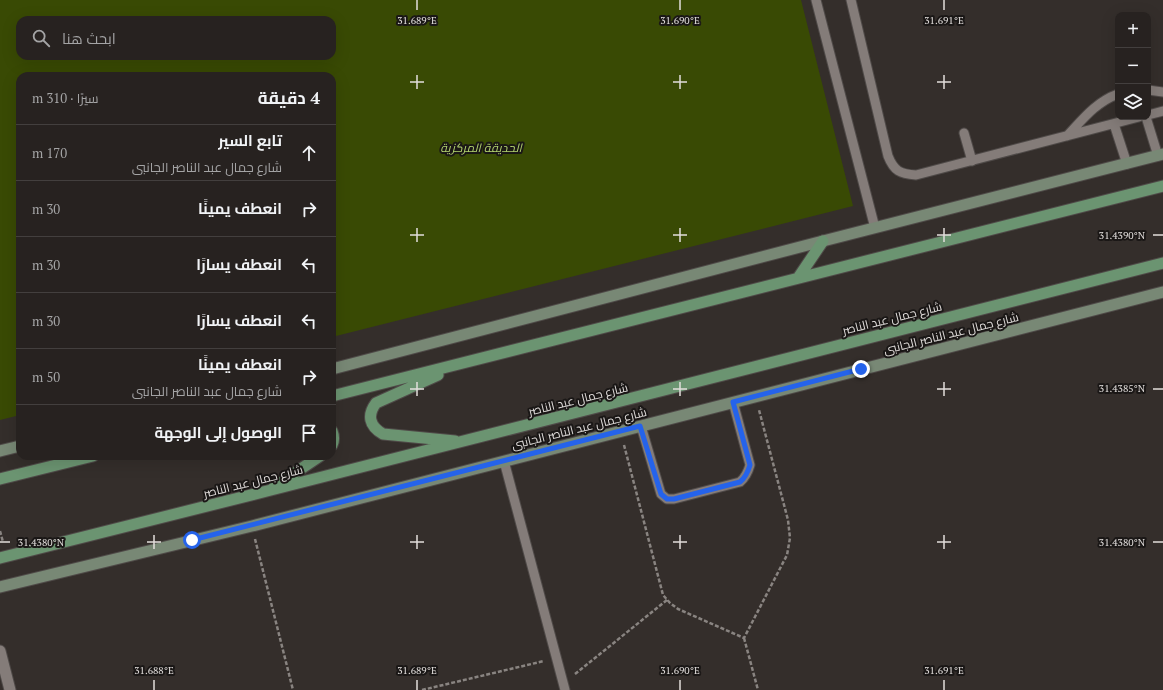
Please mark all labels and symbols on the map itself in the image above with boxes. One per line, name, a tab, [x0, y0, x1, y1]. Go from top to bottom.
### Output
text: 31.689°E	[397, 14, 437, 27]
text: 31.690°E	[660, 14, 700, 27]
text: 31.691°E	[924, 14, 964, 27]
park label: الحديقة المركزية	[440, 140, 523, 155]
text: 31.4390°N	[1099, 229, 1146, 242]
street label: شارع جمال عبد الناصر	[840, 298, 944, 339]
street label: شارع جمال عبد الناصر الجانبى	[882, 309, 1020, 358]
route end	[852, 360, 870, 378]
street label: شارع جمال عبد الناصر	[526, 379, 630, 420]
text: 31.4385°N	[1099, 382, 1146, 395]
street label: شارع جمال عبد الناصر الجانبى	[510, 404, 648, 453]
street label: شارع جمال عبد الناصر	[201, 461, 305, 502]
route start	[183, 531, 201, 549]
text: 31.4380°N	[18, 536, 65, 549]
text: 31.4380°N	[1099, 536, 1146, 549]
text: 31.688°E	[134, 664, 174, 677]
text: 31.689°E	[397, 664, 437, 677]
text: 31.690°E	[660, 664, 700, 677]
text: 31.691°E	[924, 664, 964, 677]

